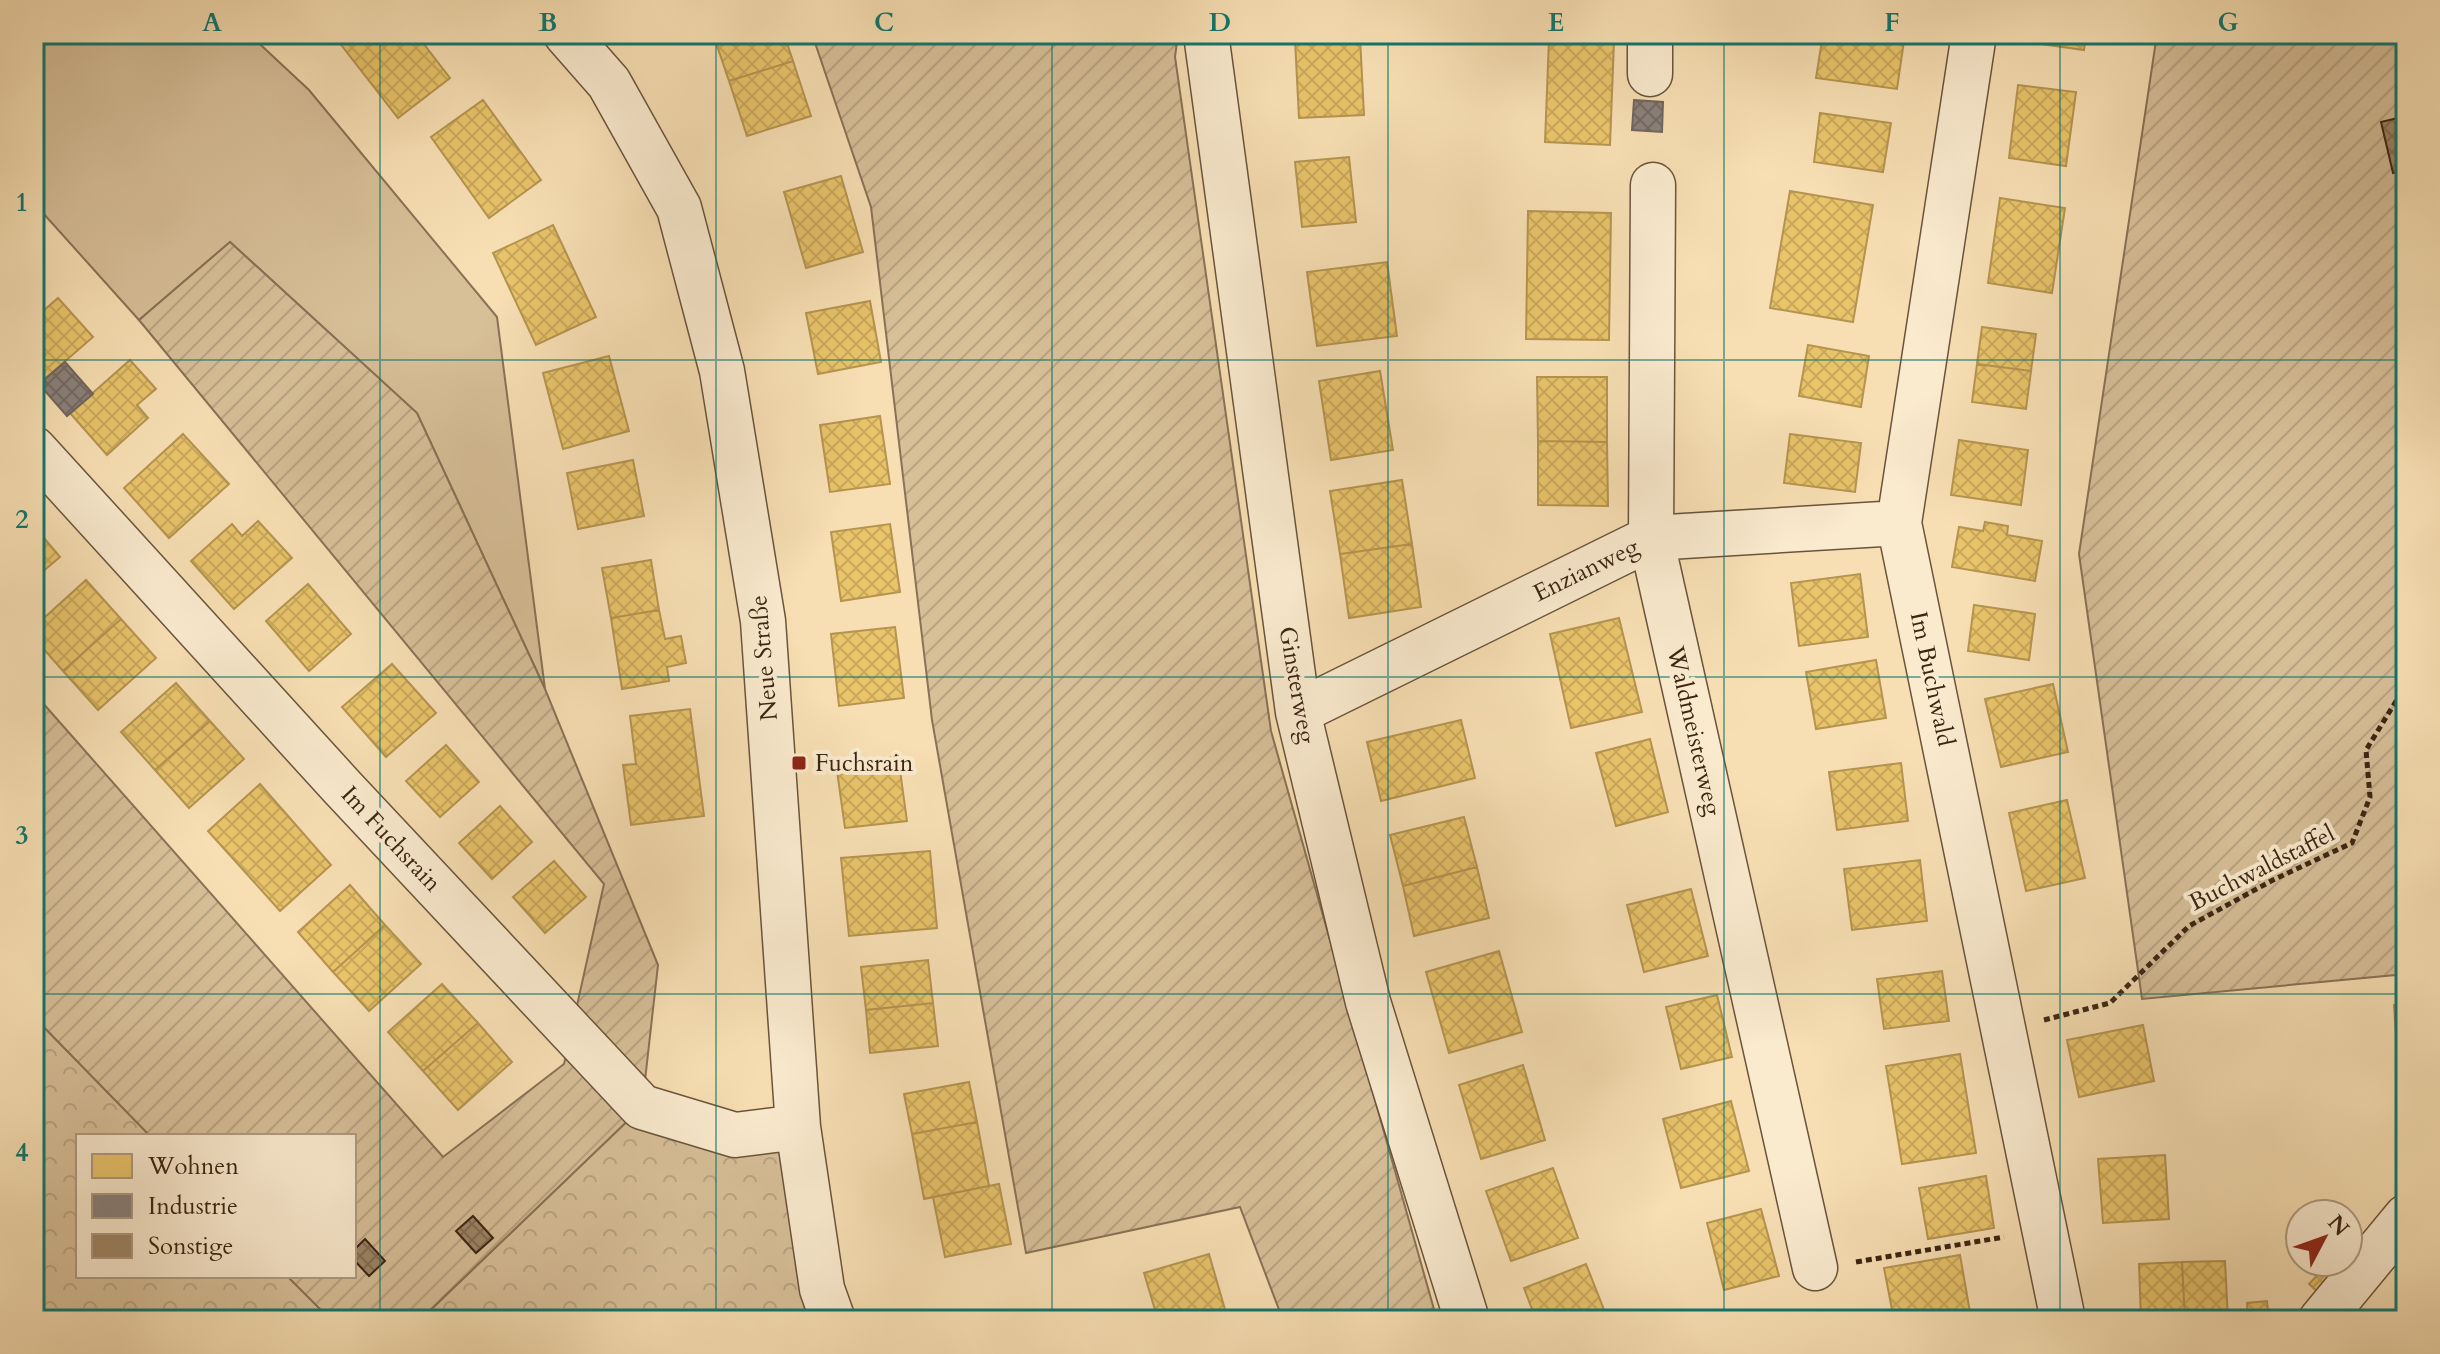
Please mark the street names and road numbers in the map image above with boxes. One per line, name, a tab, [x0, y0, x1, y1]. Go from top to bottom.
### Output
street label: Enzianweg	[1528, 530, 1645, 610]
street label: Neue Straße	[742, 594, 786, 722]
street label: Im Buchwald	[1902, 609, 1962, 750]
street label: Ginsterweg	[1270, 624, 1324, 747]
street label: Waldmeisterweg	[1658, 642, 1730, 819]
street label: Im Fuchsrain	[333, 779, 449, 899]
street label: Buchwaldstaffel	[2183, 817, 2341, 919]

